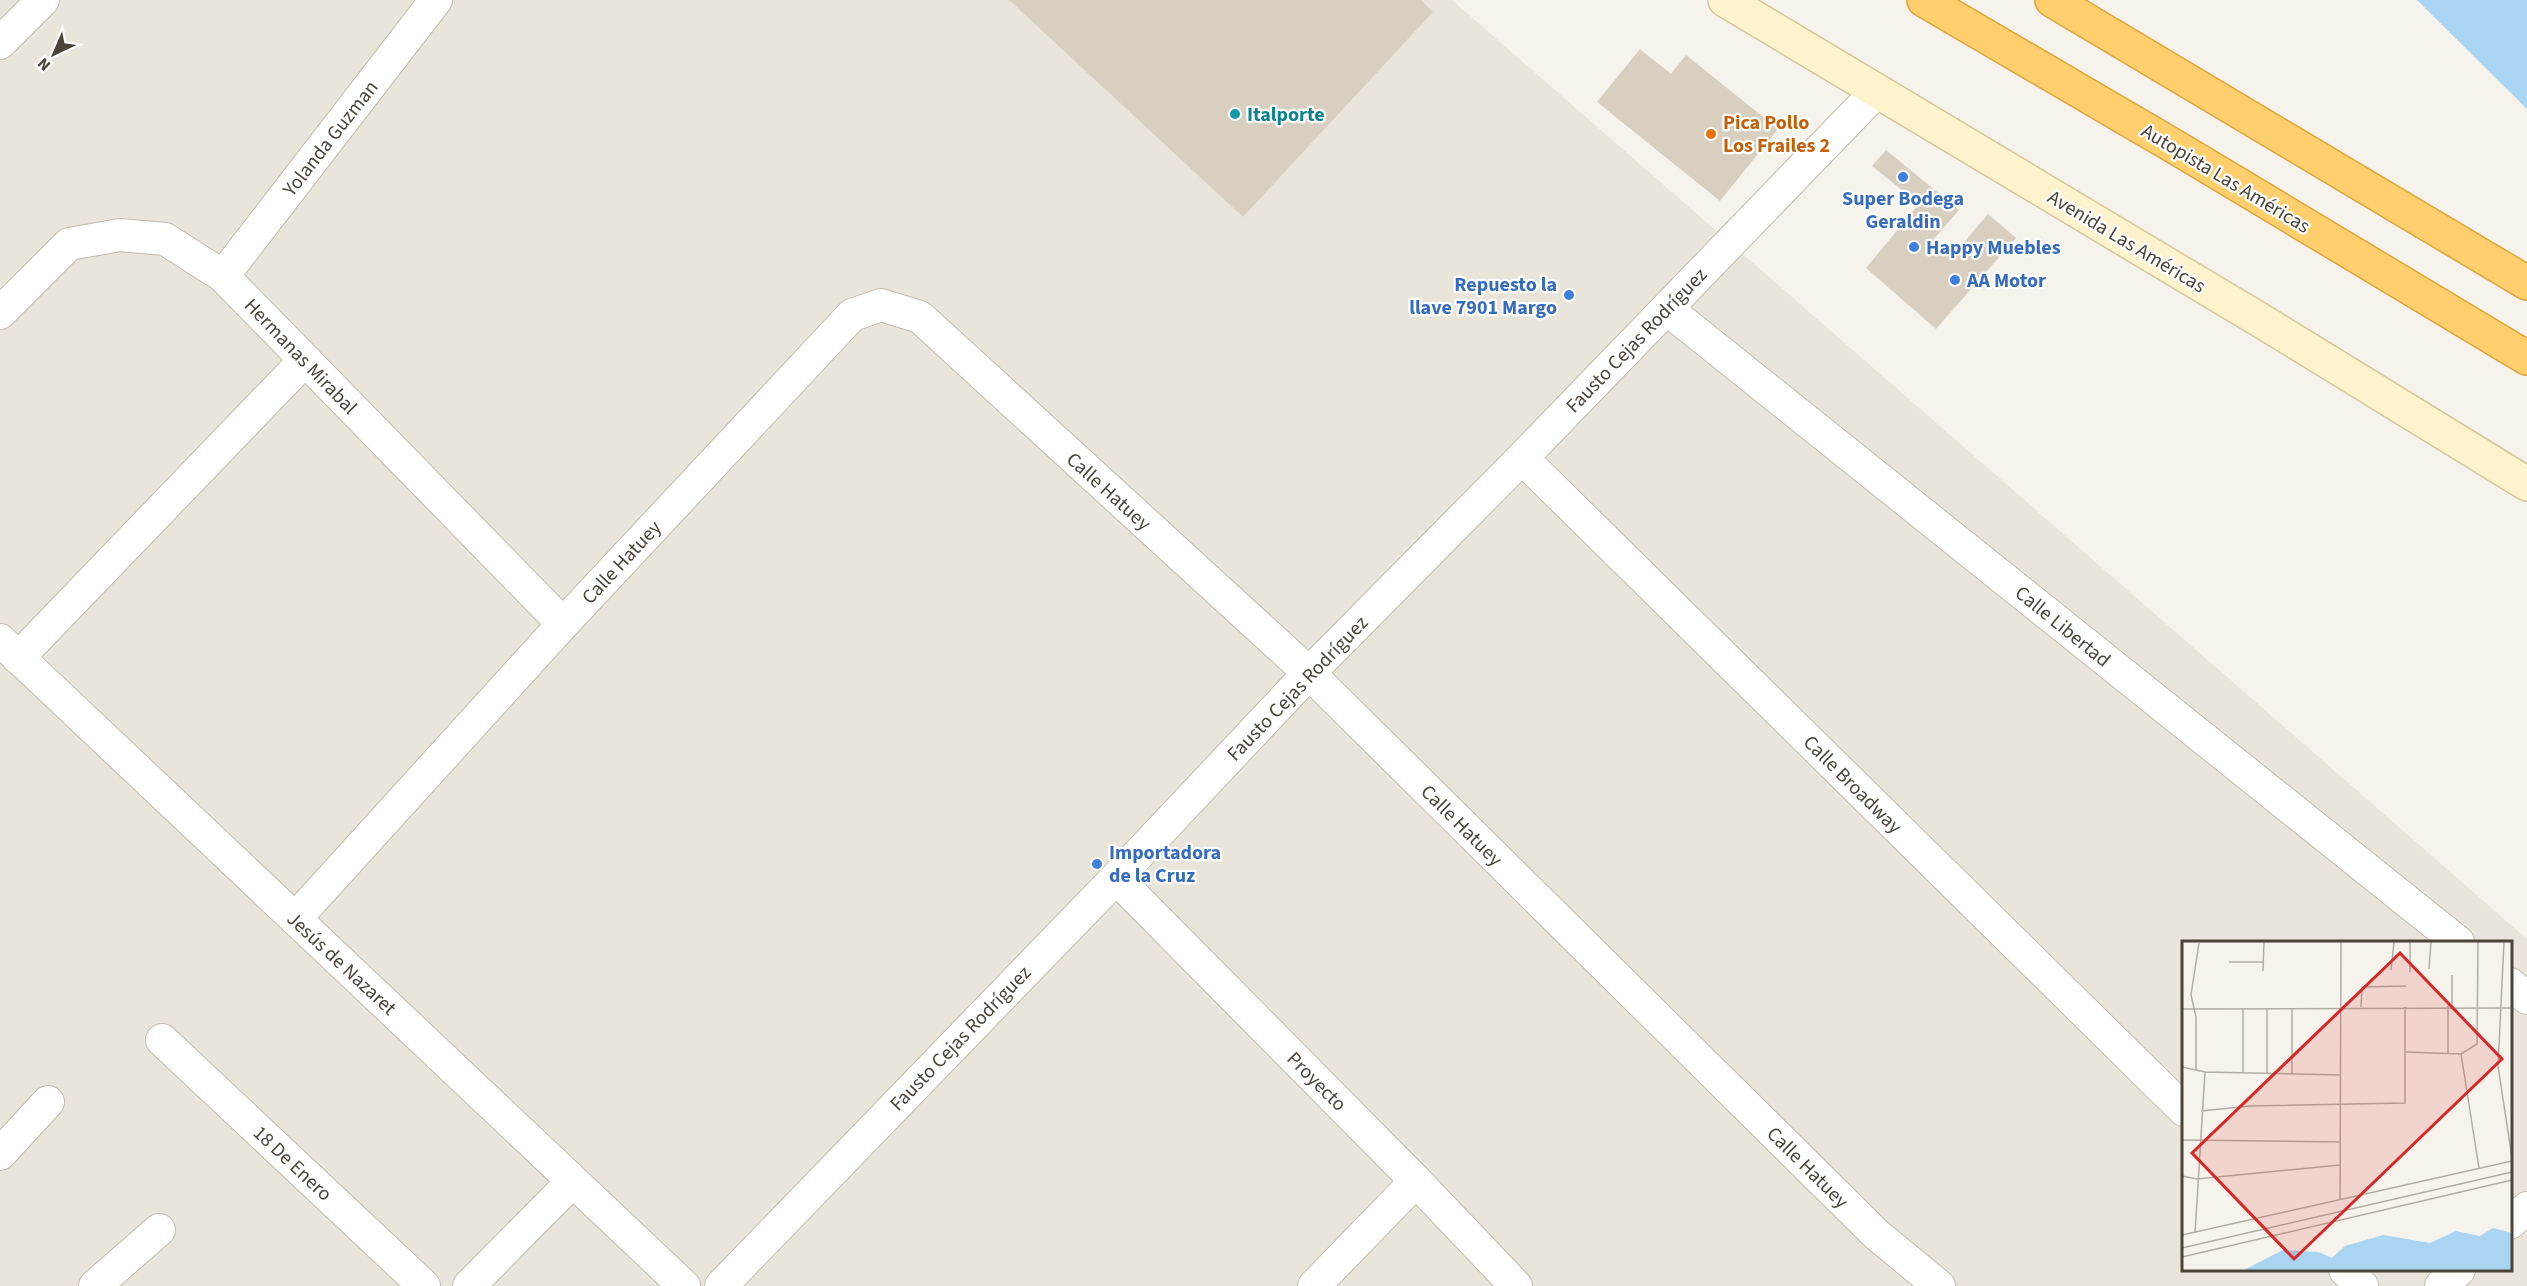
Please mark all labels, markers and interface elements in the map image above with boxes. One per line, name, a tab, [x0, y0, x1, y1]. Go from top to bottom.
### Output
north arrow	[24, 24, 84, 84]
text: N	[33, 52, 56, 76]
street label: Yolanda Guzman	[276, 75, 385, 203]
place label: Italporte	[1247, 101, 1325, 129]
marker: Italporte	[1228, 107, 1242, 121]
place label: Pica Pollo Los Frailes 2	[1723, 109, 1830, 160]
street label: Autopista Las Américas	[2136, 117, 2315, 240]
marker: Pica Pollo Los Frailes 2	[1704, 127, 1718, 141]
marker: Super Bodega Geraldin	[1896, 170, 1910, 184]
street label: Avenida Las Américas	[2042, 184, 2211, 300]
place label: Super Bodega Geraldin	[1842, 185, 1964, 236]
place label: Happy Muebles	[1926, 234, 2061, 262]
marker: Happy Muebles	[1907, 240, 1921, 254]
street label: Fausto Cejas Rodríguez	[1560, 262, 1714, 420]
place label: AA Motor	[1966, 267, 2046, 295]
place label: Repuesto la llave 7901 Margo	[1409, 271, 1557, 322]
marker: AA Motor	[1948, 273, 1962, 287]
marker: Repuesto la llave 7901 Margo	[1562, 288, 1576, 302]
street label: Hermanas Mirabal	[237, 292, 363, 421]
street label: Calle Hatuey	[1060, 446, 1157, 538]
street label: Calle Hatuey	[576, 514, 668, 611]
street label: Calle Libertad	[2009, 579, 2116, 674]
street label: Fausto Cejas Rodríguez	[1221, 610, 1375, 768]
street label: Calle Broadway	[1797, 729, 1908, 841]
street label: Calle Hatuey	[1414, 779, 1509, 873]
place label: Importadora de la Cruz	[1109, 839, 1221, 890]
marker: Importadora de la Cruz	[1090, 857, 1104, 871]
street label: Jesús de Nazaret	[280, 906, 402, 1022]
inset map	[2182, 941, 2512, 1271]
street label: Fausto Cejas Rodríguez	[884, 960, 1038, 1118]
street label: Proyecto	[1280, 1046, 1352, 1118]
street label: 18 De Enero	[247, 1120, 338, 1208]
street label: Calle Hatuey	[1760, 1121, 1855, 1215]

